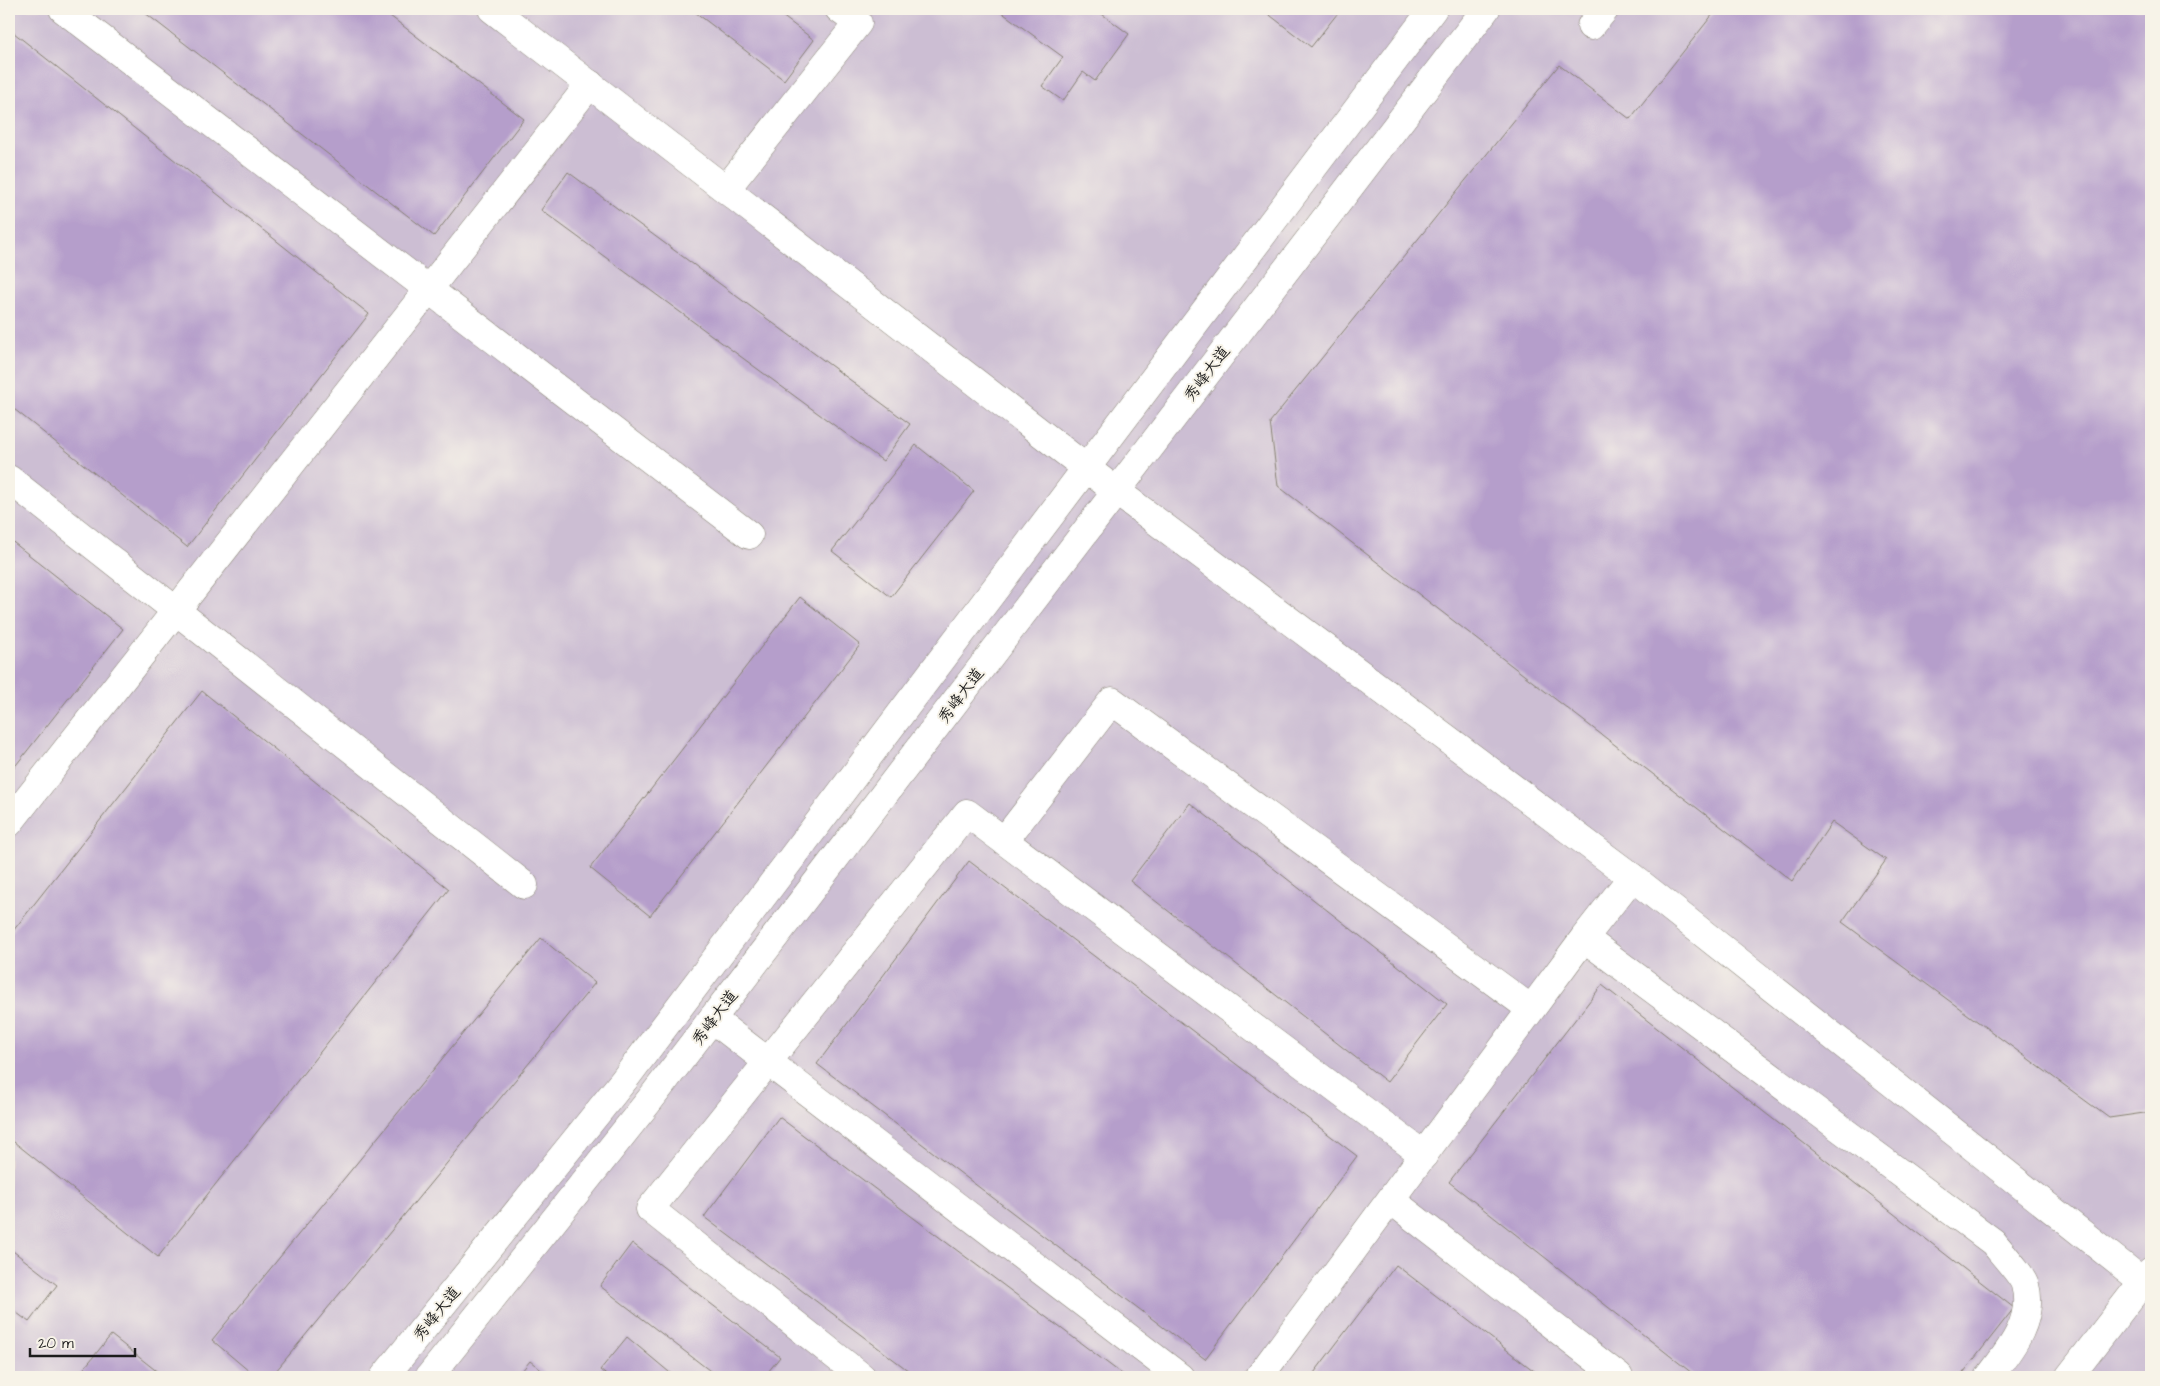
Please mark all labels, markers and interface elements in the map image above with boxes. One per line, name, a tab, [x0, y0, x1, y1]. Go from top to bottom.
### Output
street label: 秀峰大道	[1179, 341, 1235, 406]
street label: 秀峰大道	[933, 663, 989, 728]
street label: 秀峰大道	[687, 985, 743, 1050]
street label: 秀峰大道	[408, 1282, 465, 1345]
scale bar	[30, 1326, 135, 1358]
text: 20 m	[38, 1333, 74, 1354]

